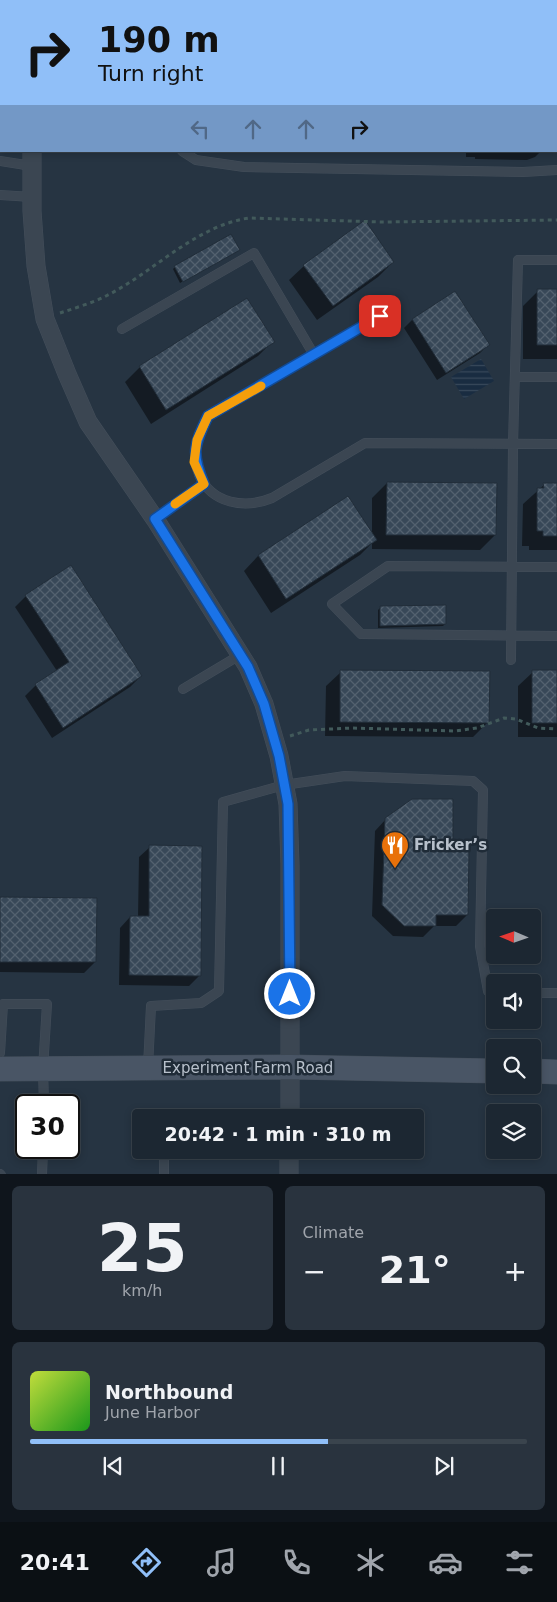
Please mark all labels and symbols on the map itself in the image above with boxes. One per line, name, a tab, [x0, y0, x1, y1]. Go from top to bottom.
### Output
pin	[359, 295, 401, 337]
restaurant icon: Fricker’s	[380, 830, 410, 869]
place label: Fricker’s	[414, 836, 487, 854]
north arrow	[486, 909, 541, 964]
position arrow	[263, 967, 315, 1019]
street label: Experiment Farm Road	[163, 1059, 333, 1077]
speed limit sign: 30	[15, 1094, 80, 1159]

